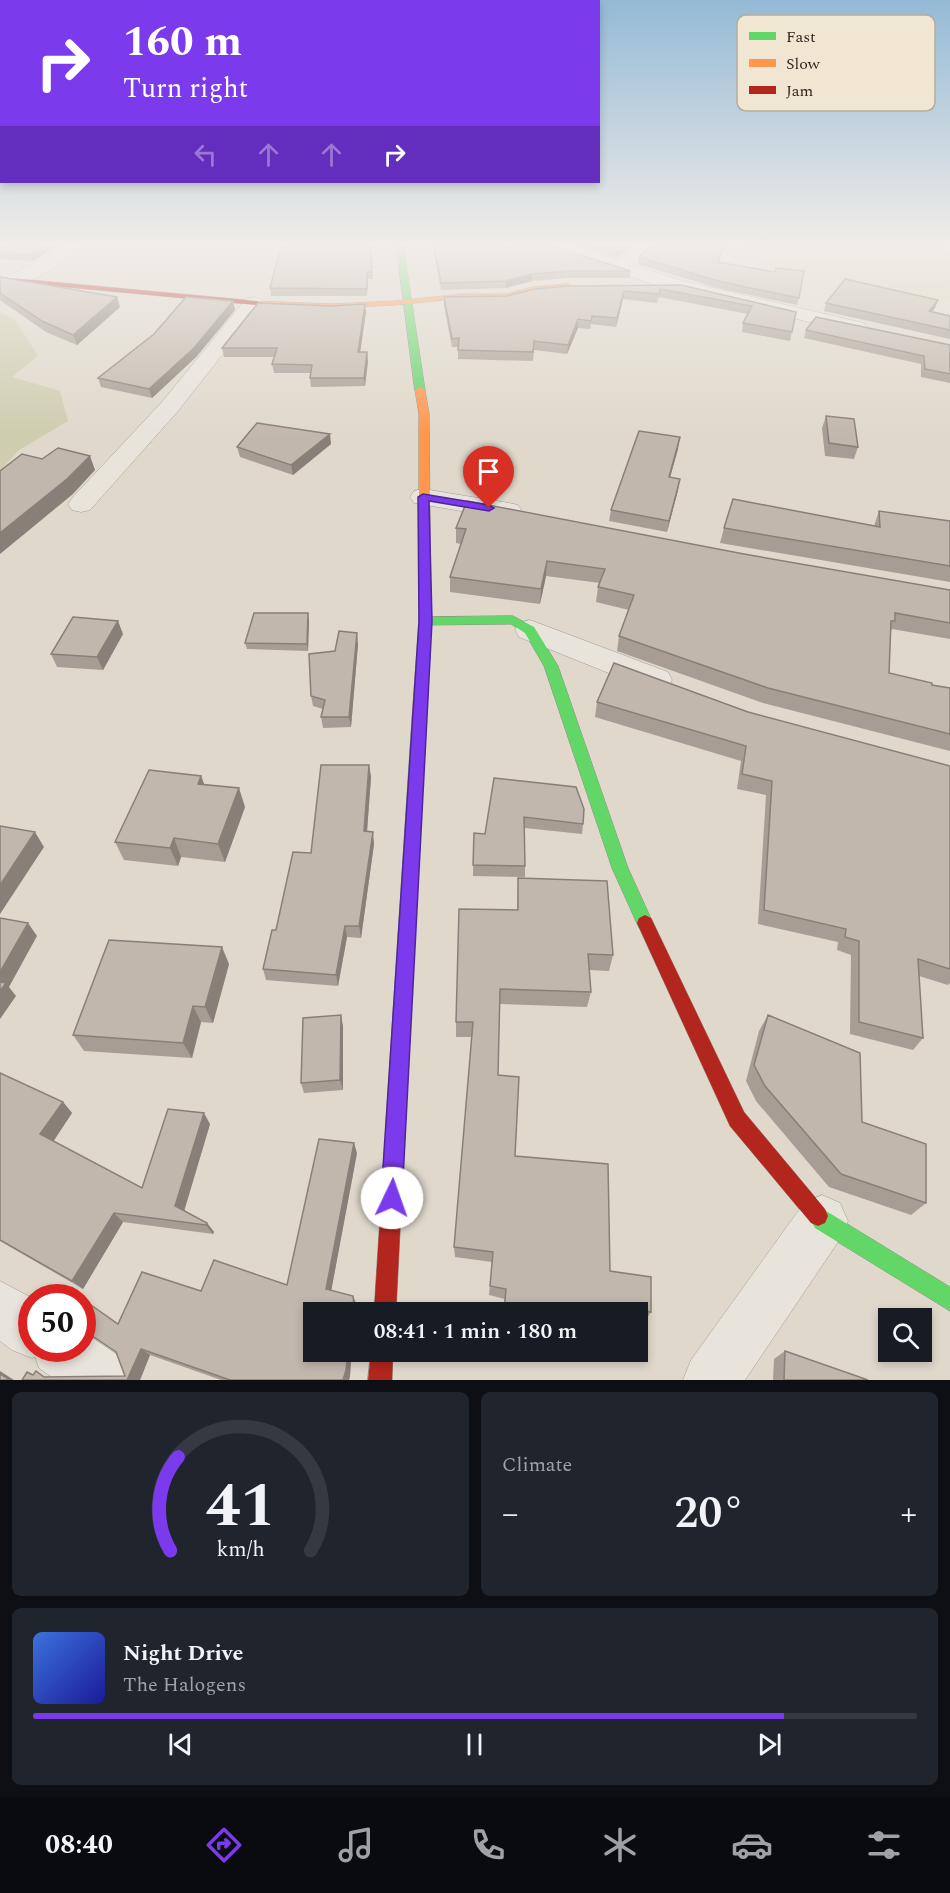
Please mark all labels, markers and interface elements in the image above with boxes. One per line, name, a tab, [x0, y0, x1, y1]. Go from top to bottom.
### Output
text: 160 m	[123, 11, 242, 74]
legend	[737, 15, 935, 111]
icon: right	[24, 24, 102, 102]
text: Fast	[786, 25, 816, 49]
text: Slow	[786, 52, 821, 76]
text: Turn right	[123, 68, 248, 110]
text: Jam	[786, 79, 814, 103]
icon: left	[189, 138, 222, 171]
icon: ahead	[252, 138, 285, 171]
icon: ahead	[315, 138, 348, 171]
icon: right	[378, 138, 411, 171]
pin	[463, 446, 514, 508]
icon: arrive	[472, 455, 505, 488]
position arrow	[360, 1166, 424, 1230]
speed limit sign: 50	[18, 1284, 96, 1362]
map controls	[878, 1308, 932, 1362]
button: search	[878, 1308, 932, 1362]
text: 08:41 · 1 min · 180 m	[374, 1315, 577, 1348]
text: Climate	[502, 1450, 572, 1480]
text: 41	[205, 1459, 276, 1554]
text: 20°	[674, 1479, 745, 1548]
text: −	[502, 1489, 519, 1539]
text: +	[901, 1489, 917, 1539]
text: km/h	[216, 1533, 265, 1566]
text: Night Drive	[123, 1637, 243, 1670]
text: The Halogens	[123, 1670, 246, 1700]
icon: previous	[164, 1728, 197, 1761]
icon: pause	[458, 1728, 491, 1761]
icon: next	[753, 1728, 786, 1761]
text: 08:40	[45, 1824, 113, 1866]
icon: directions	[203, 1824, 245, 1866]
icon: music	[335, 1824, 377, 1866]
icon: phone	[467, 1824, 509, 1866]
icon: climate	[599, 1824, 641, 1866]
icon: car	[731, 1824, 773, 1866]
icon: filters	[863, 1824, 905, 1866]

